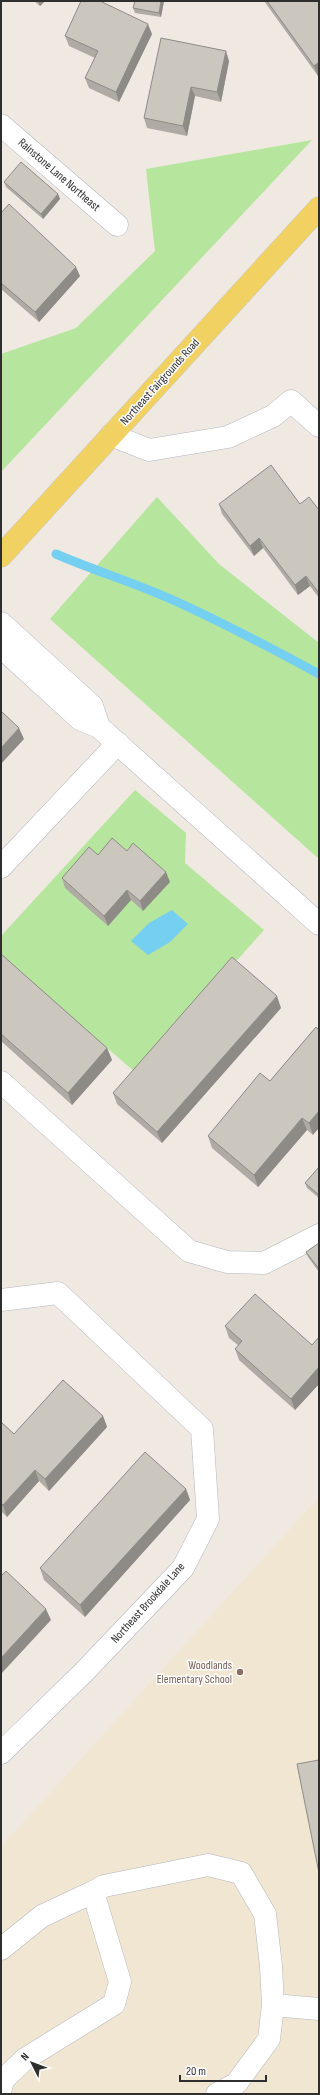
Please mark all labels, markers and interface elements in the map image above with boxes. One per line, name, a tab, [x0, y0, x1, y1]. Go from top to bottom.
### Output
street label: Rainstone Lane Northeast	[15, 135, 103, 215]
street label: Northeast Fairgrounds Road	[117, 336, 203, 428]
street label: Northeast Brookdale Lane	[108, 1559, 188, 1646]
place label: Woodlands Elementary School	[157, 1658, 232, 1687]
marker: Woodlands Elementary School	[235, 1667, 245, 1677]
north arrow	[12, 2043, 52, 2083]
text: N	[18, 2050, 32, 2063]
scale bar	[180, 2057, 266, 2083]
text: 20 m	[186, 2064, 206, 2079]

